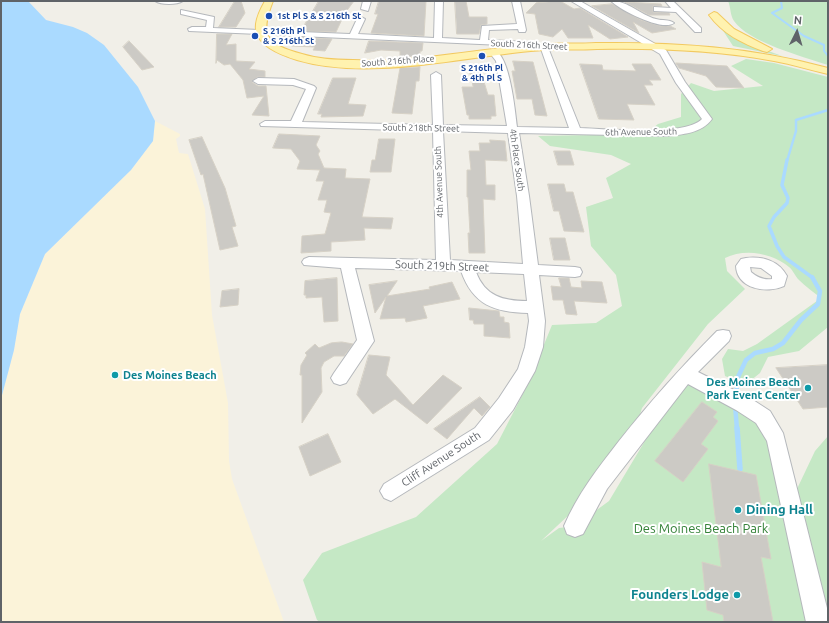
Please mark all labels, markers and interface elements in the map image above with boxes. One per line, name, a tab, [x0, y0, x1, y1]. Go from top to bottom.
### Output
marker: 1st Pl S & S 216th St	[264, 11, 274, 21]
place label: 1st Pl S & S 216th St	[277, 11, 361, 21]
north arrow	[777, 12, 817, 52]
text: N	[793, 14, 803, 26]
place label: S 216th Pl & S 216th St	[263, 26, 314, 47]
marker: S 216th Pl & S 216th St	[250, 31, 260, 41]
street label: South 216th Street	[490, 38, 568, 52]
marker: S 216th Pl & 4th Pl S	[477, 51, 487, 61]
street label: South 216th Place	[361, 53, 435, 69]
place label: S 216th Pl & 4th Pl S	[461, 63, 503, 84]
street label: South 218th Street	[382, 122, 460, 134]
street label: 6th Avenue South	[605, 126, 677, 138]
street label: 4th Place South	[507, 128, 527, 192]
street label: 4th Avenue South	[432, 146, 446, 218]
street label: South 219th Street	[395, 258, 489, 274]
place label: Des Moines Beach	[123, 368, 217, 382]
marker: Des Moines Beach	[110, 370, 120, 380]
place label: Des Moines Beach Park Event Center	[706, 375, 800, 401]
marker: Des Moines Beach Park Event Center	[803, 383, 813, 393]
street label: Cliff Avenue South	[399, 428, 483, 490]
place label: Dining Hall	[746, 502, 813, 518]
marker: Dining Hall	[733, 505, 743, 515]
park label: Des Moines Beach Park	[634, 521, 768, 537]
place label: Founders Lodge	[631, 587, 729, 603]
marker: Founders Lodge	[732, 590, 742, 600]

